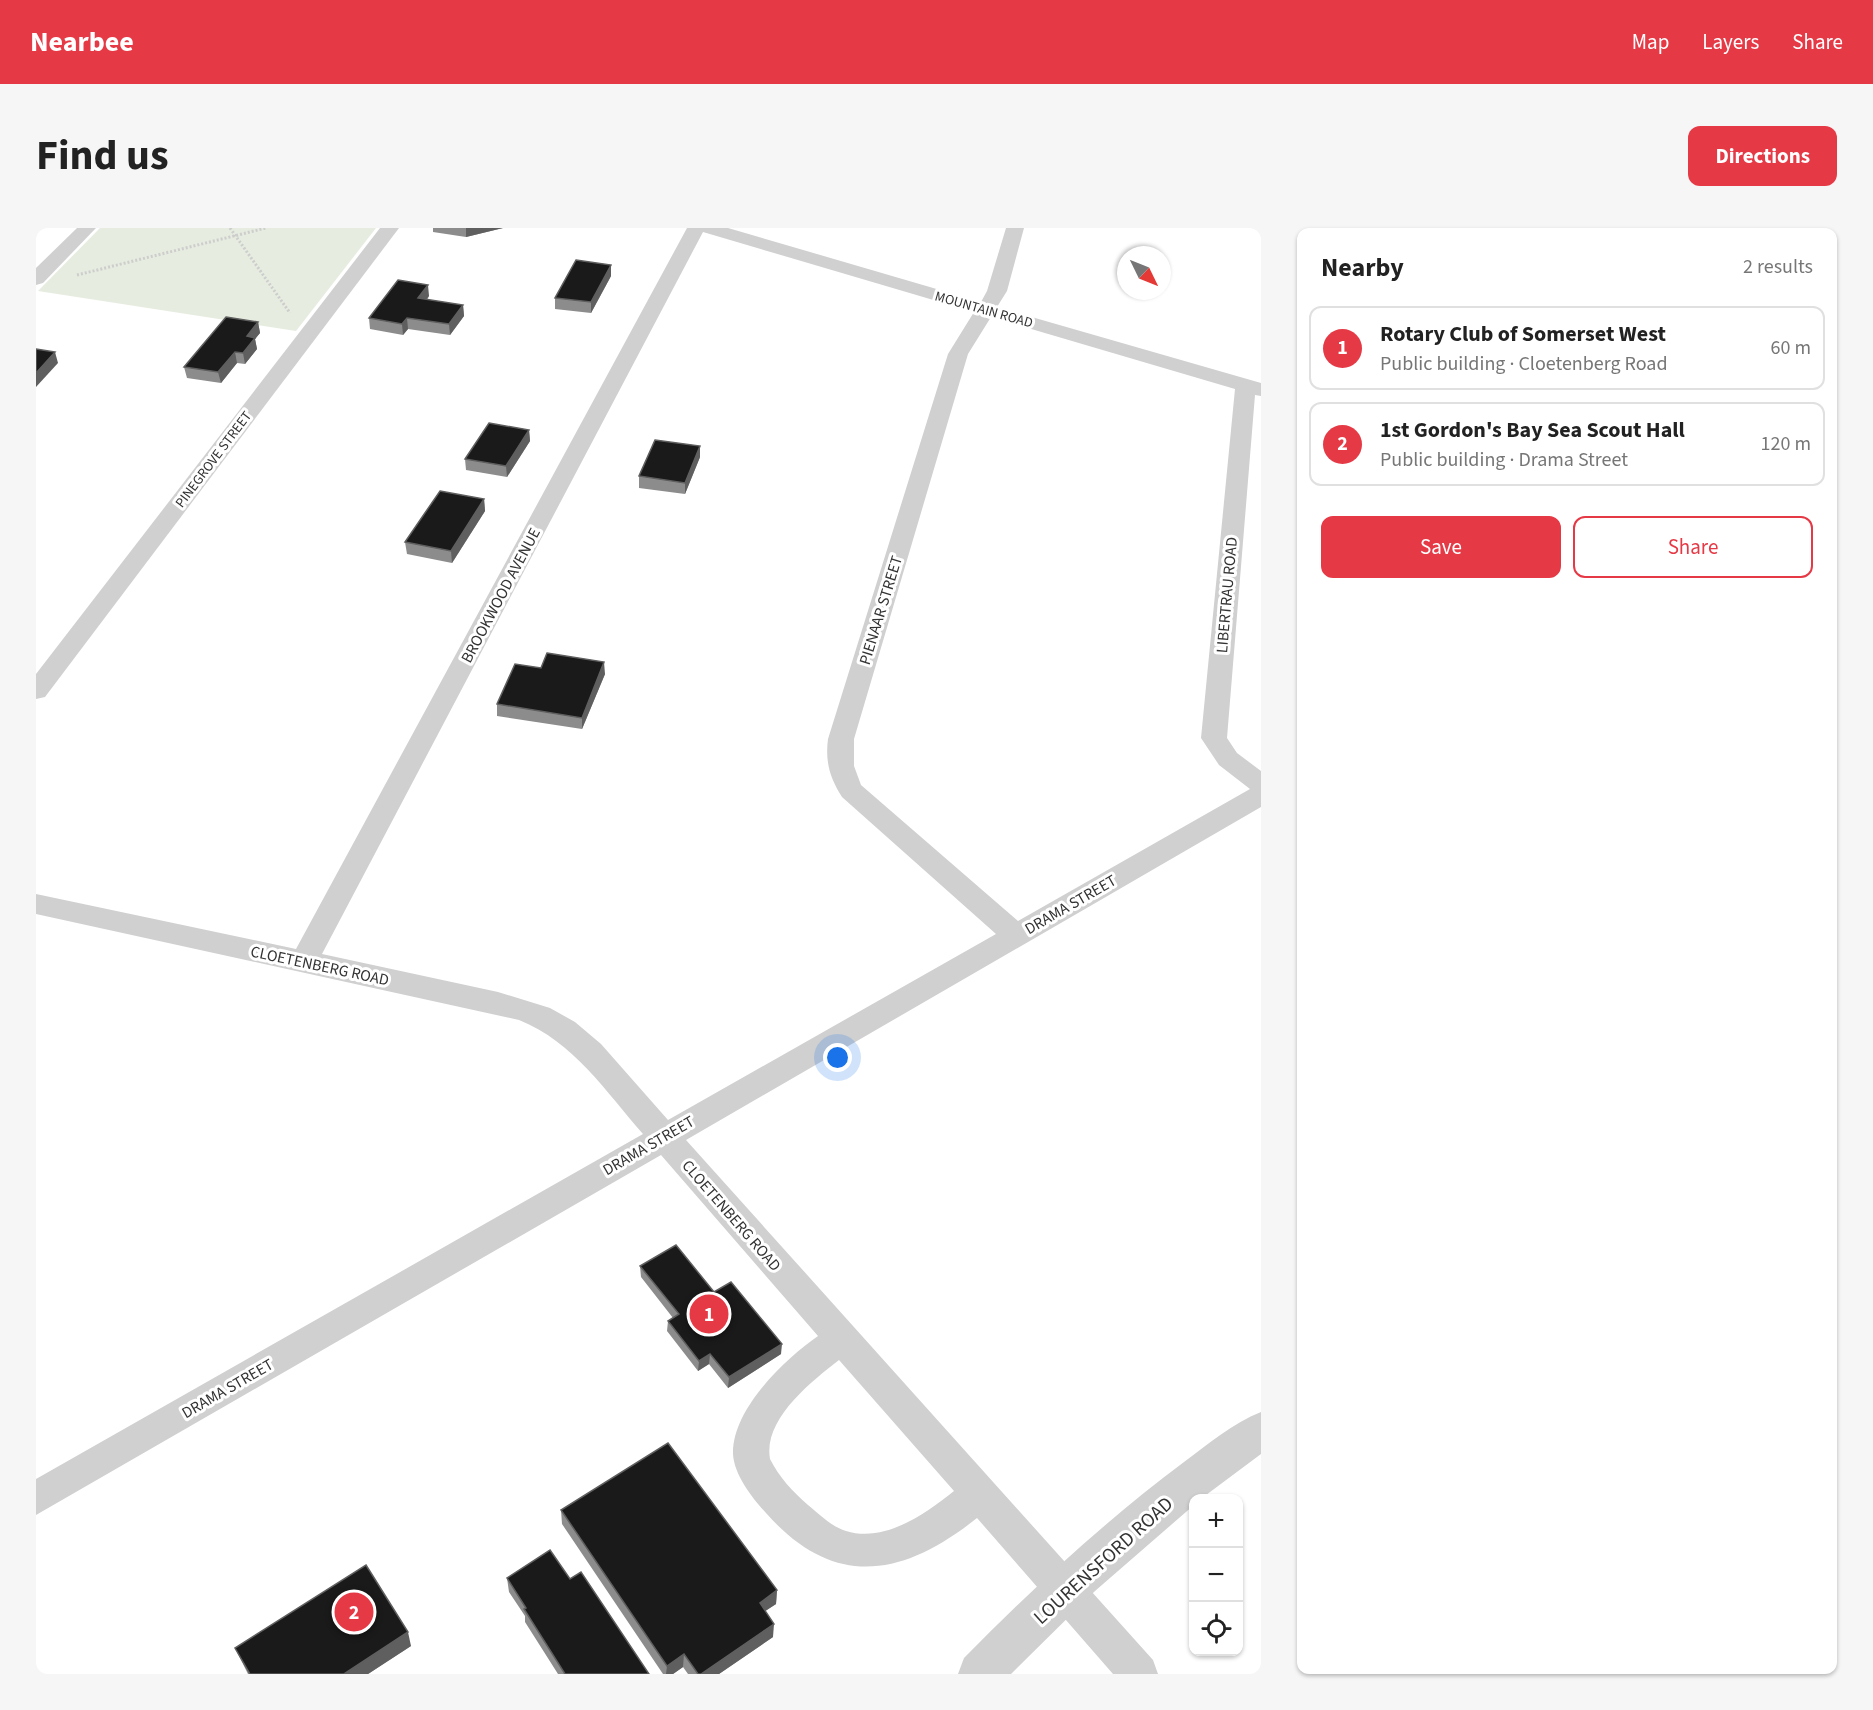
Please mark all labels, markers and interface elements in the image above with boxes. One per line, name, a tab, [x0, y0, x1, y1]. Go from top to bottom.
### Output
text: Nearbee	[30, 22, 134, 62]
text: Map	[1632, 27, 1669, 57]
text: Layers	[1702, 27, 1759, 57]
text: Share	[1792, 27, 1843, 57]
text: Find us	[36, 126, 169, 186]
button: Directions	[1688, 126, 1837, 186]
north arrow	[1117, 246, 1171, 300]
text: Nearby	[1321, 249, 1404, 286]
text: 2 results	[1743, 253, 1813, 281]
street label: MOUNTAIN ROAD	[932, 286, 1035, 333]
text: Rotary Club of Somerset West	[1380, 318, 1666, 350]
text: 1	[1337, 334, 1348, 362]
text: 60 m	[1771, 334, 1811, 362]
text: Public building · Cloetenberg Road	[1380, 350, 1668, 378]
street label: PINEGROVE STREET	[171, 407, 257, 512]
text: 1st Gordon's Bay Sea Scout Hall	[1380, 414, 1685, 446]
text: 2	[1337, 430, 1348, 458]
text: 120 m	[1761, 430, 1811, 458]
text: Public building · Drama Street	[1380, 446, 1628, 474]
button: Save	[1321, 516, 1561, 578]
button: Share	[1573, 516, 1813, 578]
street label: BROOKWOOD AVENUE	[456, 524, 546, 667]
street label: LIBERTRAU ROAD	[1211, 536, 1243, 654]
street label: PIENAAR STREET	[854, 553, 908, 668]
street label: DRAMA STREET	[1021, 870, 1121, 940]
street label: CLOETENBERG ROAD	[249, 941, 391, 991]
your location	[823, 1043, 852, 1072]
street label: DRAMA STREET	[599, 1111, 699, 1181]
street label: CLOETENBERG ROAD	[677, 1155, 786, 1276]
pin: 1	[690, 1292, 728, 1336]
street label: DRAMA STREET	[178, 1354, 278, 1424]
street label: LOURENSFORD ROAD	[1028, 1490, 1180, 1631]
map controls	[1189, 1494, 1243, 1656]
button: +	[1189, 1494, 1243, 1548]
button: −	[1189, 1548, 1243, 1602]
pin: 2	[334, 1590, 374, 1634]
button: locate	[1189, 1602, 1243, 1656]

